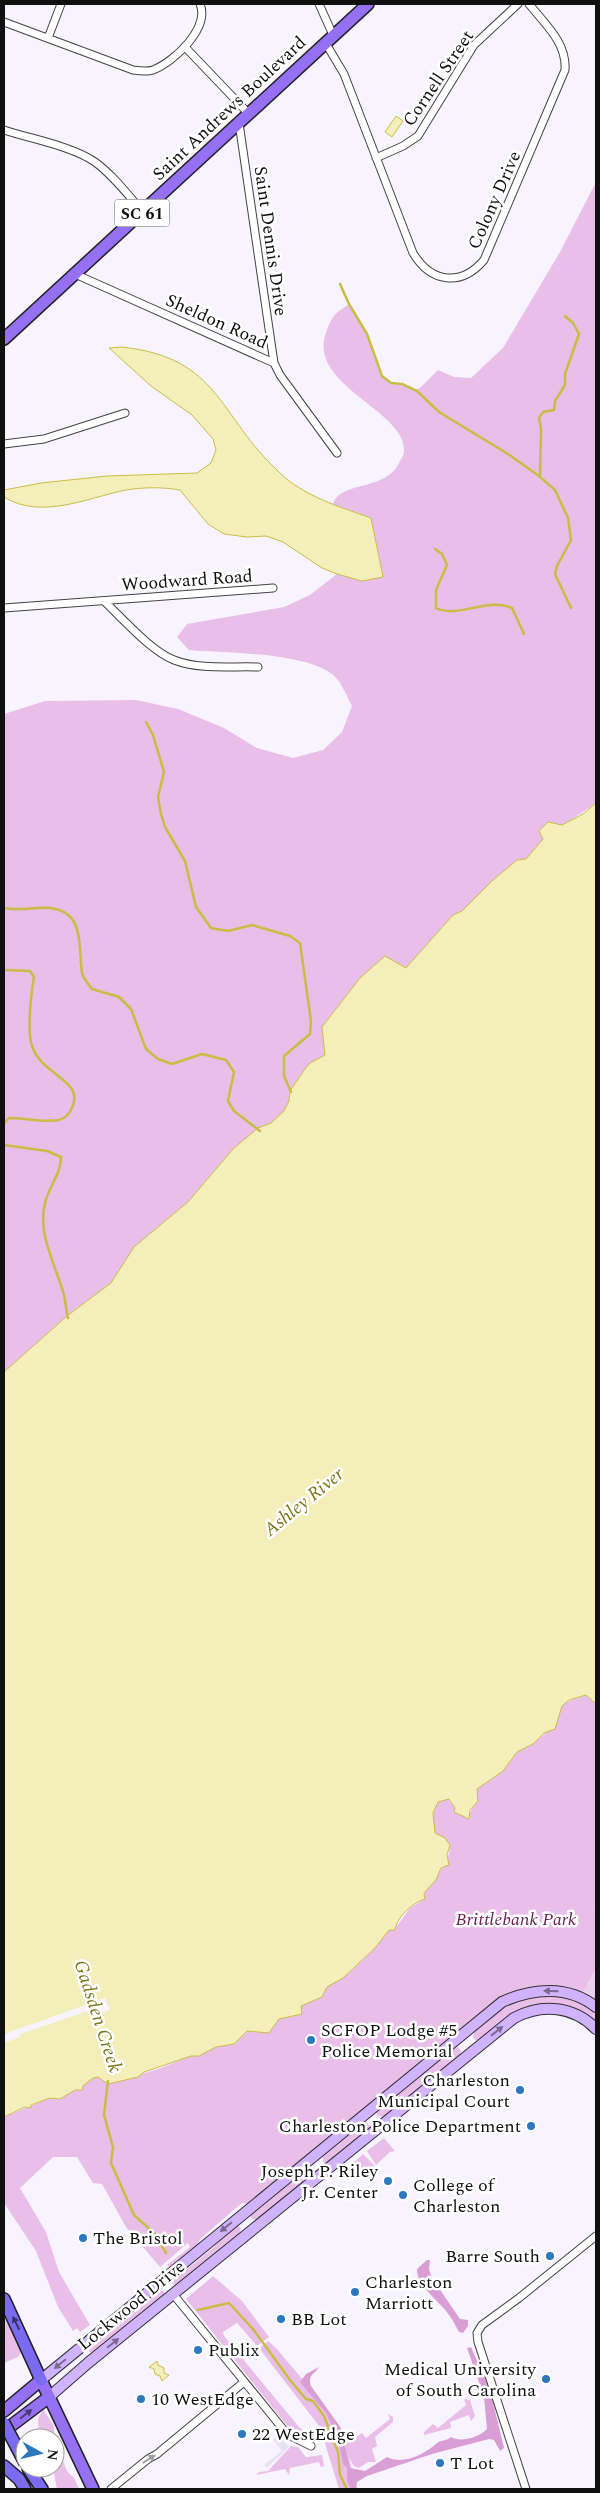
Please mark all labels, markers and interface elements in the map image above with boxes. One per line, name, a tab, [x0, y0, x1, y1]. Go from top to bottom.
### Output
street label: Cornell Street	[396, 25, 481, 132]
street label: Saint Andrews Boulevard	[146, 30, 312, 187]
street label: Colony Drive	[461, 147, 528, 254]
street label: Saint Dennis Drive	[247, 164, 294, 318]
road number: SC 61	[114, 200, 170, 227]
street label: Sheldon Road	[161, 287, 272, 356]
street label: Woodward Road	[120, 562, 254, 599]
water label: Ashley River	[257, 1460, 351, 1544]
park label: Brittlebank Park	[456, 1906, 577, 1933]
water label: Gadsden Creek	[66, 1956, 129, 2077]
one-way arrow	[543, 1987, 559, 1995]
place label: SCFOP Lodge #5 Police Memorial	[321, 2017, 457, 2065]
one-way arrow	[490, 2025, 503, 2036]
marker: SCFOP Lodge #5 Police Memorial	[305, 2034, 317, 2046]
place label: Charleston Municipal Court	[377, 2067, 510, 2115]
marker: Charleston Municipal Court	[514, 2084, 526, 2096]
place label: Charleston Police Department	[279, 2113, 521, 2140]
marker: Charleston Police Department	[525, 2120, 537, 2132]
place label: Joseph P. Riley Jr. Center	[261, 2158, 379, 2206]
place label: College of Charleston	[413, 2172, 501, 2220]
marker: Joseph P. Riley Jr. Center	[382, 2175, 394, 2187]
marker: College of Charleston	[397, 2189, 409, 2201]
one-way arrow	[220, 2222, 233, 2233]
place label: The Bristol	[93, 2225, 182, 2252]
marker: The Bristol	[77, 2232, 89, 2244]
place label: Barre South	[445, 2243, 540, 2270]
marker: Barre South	[544, 2250, 556, 2262]
street label: Lockwood Drive	[72, 2253, 191, 2357]
place label: Charleston Marriott	[365, 2269, 453, 2317]
marker: Charleston Marriott	[349, 2286, 361, 2298]
place label: BB Lot	[291, 2306, 347, 2333]
marker: BB Lot	[275, 2313, 287, 2325]
one-way arrow	[12, 2316, 20, 2330]
one-way arrow	[106, 2337, 119, 2348]
place label: Publix	[208, 2337, 260, 2364]
marker: Publix	[192, 2344, 204, 2356]
place label: Medical University of South Carolina	[384, 2356, 537, 2404]
one-way arrow	[54, 2359, 67, 2370]
marker: Medical University of South Carolina	[540, 2373, 552, 2385]
place label: 10 WestEdge	[151, 2386, 254, 2413]
marker: 10 WestEdge	[135, 2393, 147, 2405]
one-way arrow	[19, 2408, 32, 2419]
place label: 22 WestEdge	[252, 2421, 355, 2448]
north arrow	[15, 2428, 65, 2478]
marker: 22 WestEdge	[236, 2428, 248, 2440]
text: N	[41, 2448, 64, 2462]
place label: T Lot	[450, 2450, 494, 2477]
one-way arrow	[142, 2455, 156, 2464]
marker: T Lot	[434, 2457, 446, 2469]

